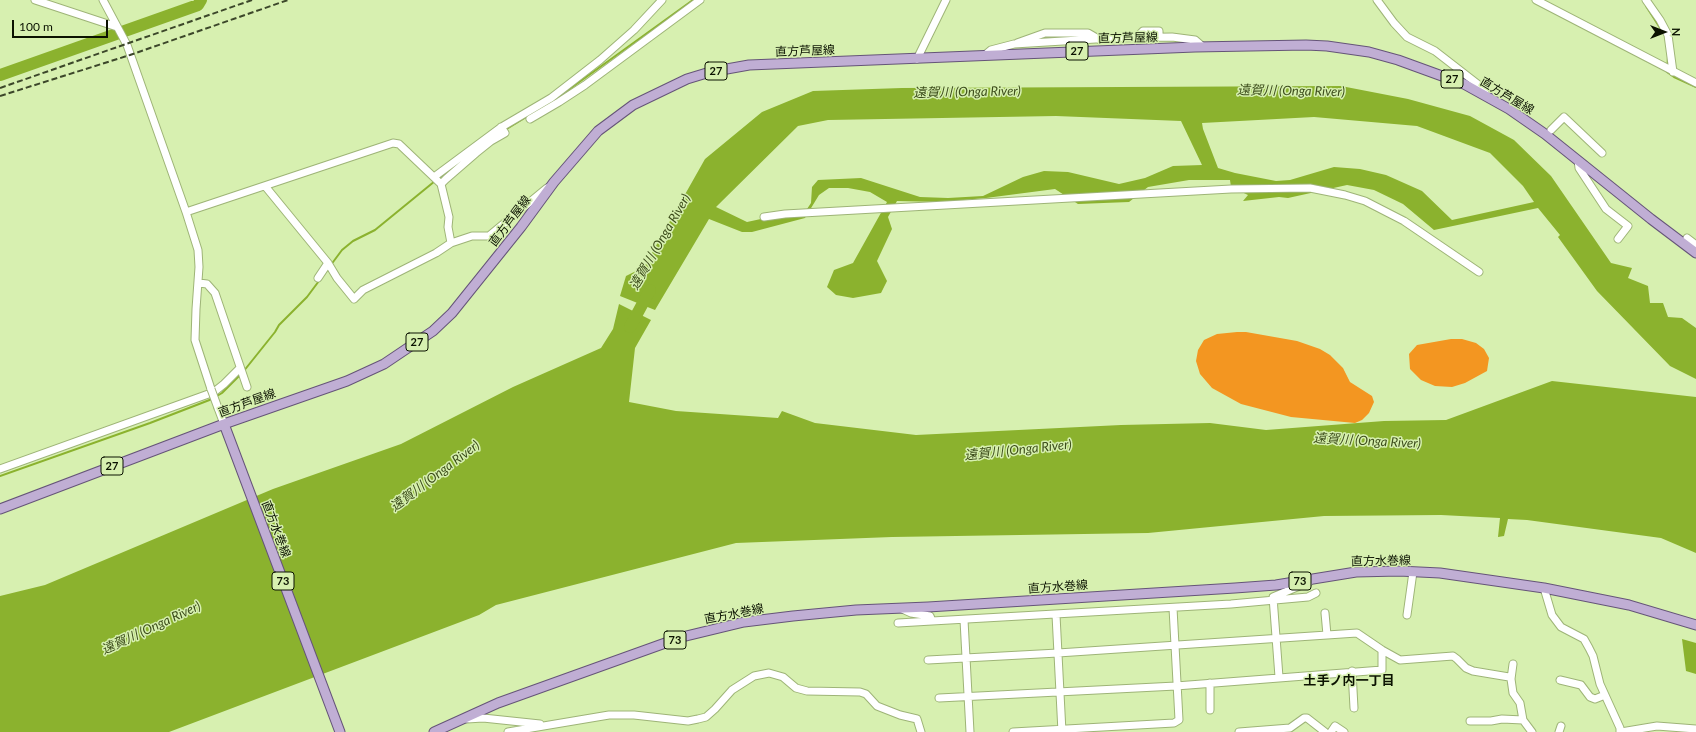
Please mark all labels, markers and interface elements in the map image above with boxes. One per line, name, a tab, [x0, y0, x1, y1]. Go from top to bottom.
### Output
scale bar	[14, 12, 110, 38]
north arrow	[1644, 12, 1684, 52]
text: 100 m	[19, 19, 53, 34]
text: N	[1670, 28, 1683, 36]
street label: 直方芦屋線	[1098, 30, 1158, 46]
road number: 27	[1066, 42, 1088, 60]
street label: 直方芦屋線	[775, 43, 835, 59]
road number: 27	[705, 62, 727, 80]
road number: 27	[1441, 70, 1463, 88]
street label: 直方芦屋線	[1478, 74, 1536, 118]
water label: 遠賀川 (Onga River)	[1237, 82, 1345, 100]
water label: 遠賀川 (Onga River)	[913, 83, 1021, 101]
water label: 遠賀川 (Onga River)	[626, 191, 694, 293]
street label: 直方芦屋線	[486, 193, 534, 249]
road number: 27	[406, 333, 428, 351]
street label: 直方芦屋線	[216, 386, 278, 420]
water label: 遠賀川 (Onga River)	[1313, 430, 1421, 452]
water label: 遠賀川 (Onga River)	[387, 437, 483, 515]
water label: 遠賀川 (Onga River)	[964, 437, 1072, 463]
road number: 27	[101, 457, 123, 475]
street label: 直方水巻線	[259, 498, 293, 560]
street label: 直方水巻線	[1351, 553, 1411, 569]
road number: 73	[272, 572, 294, 590]
road number: 73	[1289, 572, 1311, 590]
street label: 直方水巻線	[1028, 578, 1088, 596]
water label: 遠賀川 (Onga River)	[99, 598, 203, 658]
street label: 直方水巻線	[703, 601, 765, 627]
road number: 73	[664, 631, 686, 649]
district label: 土手ノ内一丁目	[1304, 673, 1394, 689]

